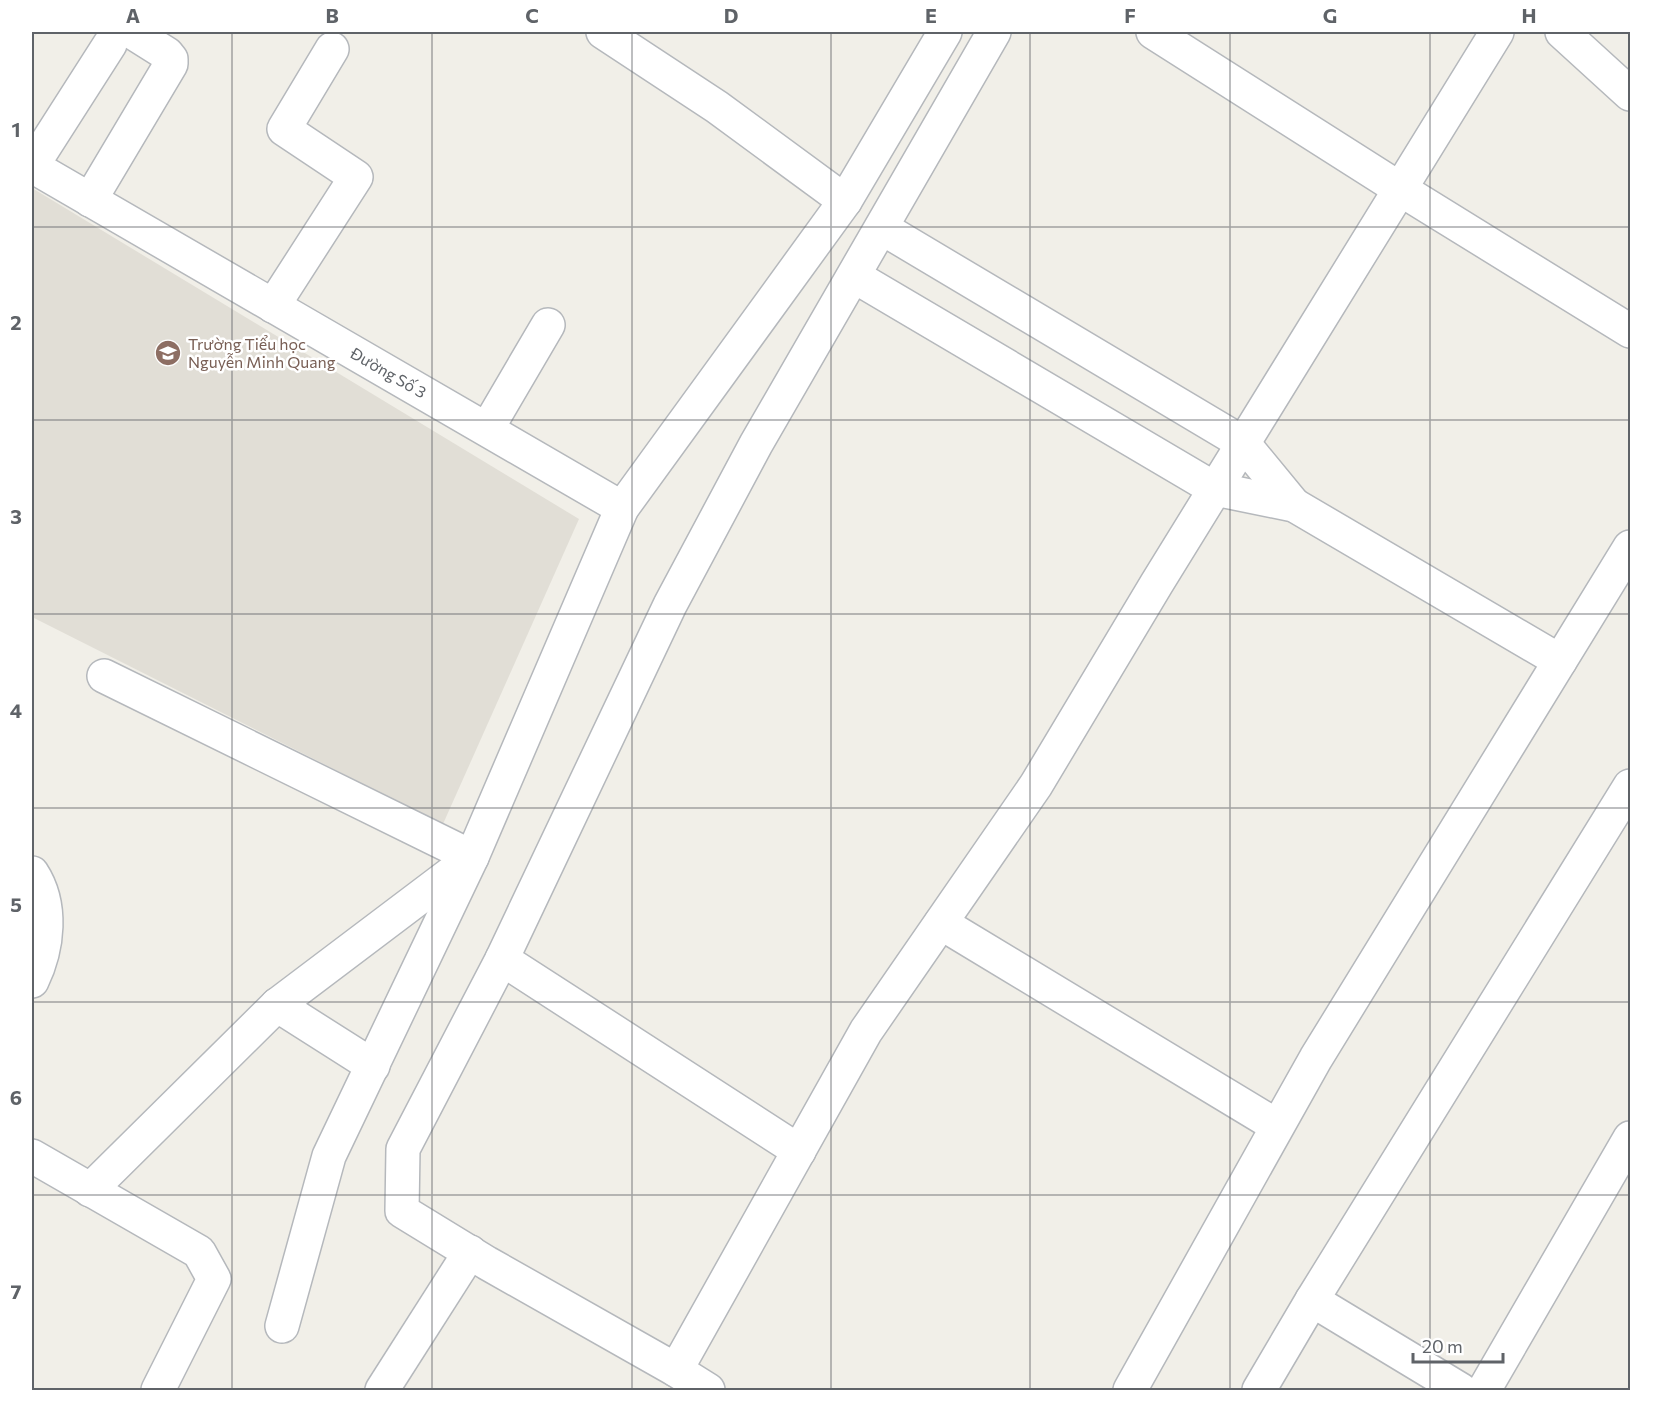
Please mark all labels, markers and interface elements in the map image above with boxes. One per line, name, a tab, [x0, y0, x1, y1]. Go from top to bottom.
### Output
text: A	[126, 3, 140, 27]
text: B	[325, 3, 339, 27]
text: C	[525, 3, 539, 27]
text: D	[724, 3, 738, 27]
text: E	[925, 3, 937, 27]
text: F	[1124, 3, 1136, 27]
text: G	[1323, 3, 1337, 27]
text: H	[1522, 3, 1537, 27]
text: 1	[11, 117, 21, 141]
text: 2	[10, 310, 22, 334]
place label: Trường Tiểu học Nguyễn Minh Quang	[188, 334, 336, 371]
school or university icon: Trường Tiểu học Nguyễn Minh Quang	[153, 338, 183, 368]
street label: Đường Số 3	[347, 342, 430, 402]
text: 3	[10, 504, 22, 528]
text: 4	[10, 698, 22, 722]
text: 5	[10, 892, 22, 916]
text: 6	[10, 1085, 22, 1109]
text: 7	[11, 1279, 22, 1303]
scale bar	[1413, 1326, 1503, 1364]
text: 20 m	[1422, 1335, 1463, 1357]

